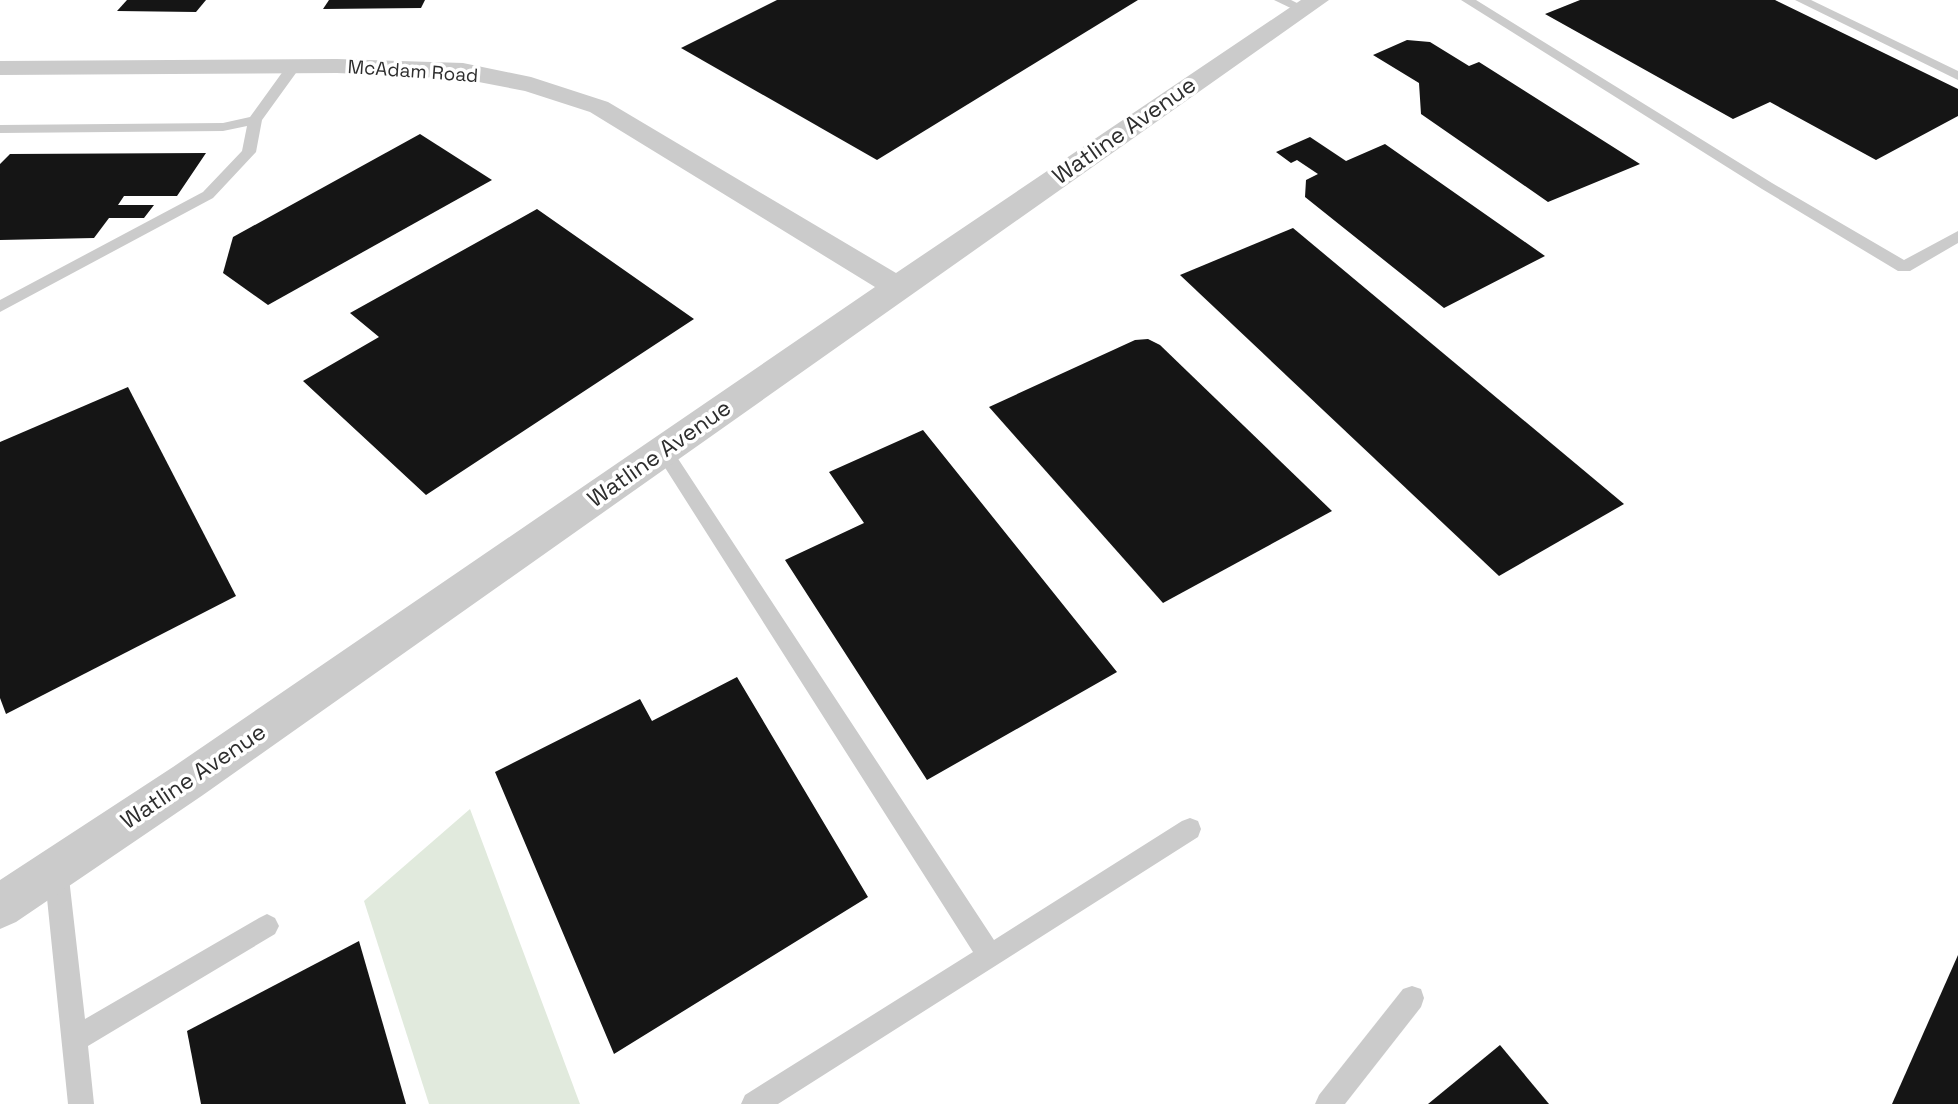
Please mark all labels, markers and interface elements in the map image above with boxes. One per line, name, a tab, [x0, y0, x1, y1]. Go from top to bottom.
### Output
street label: McAdam Road	[347, 54, 479, 88]
street label: Watline Avenue	[1046, 69, 1202, 191]
street label: Watline Avenue	[581, 392, 737, 514]
street label: Watline Avenue	[115, 716, 271, 836]

